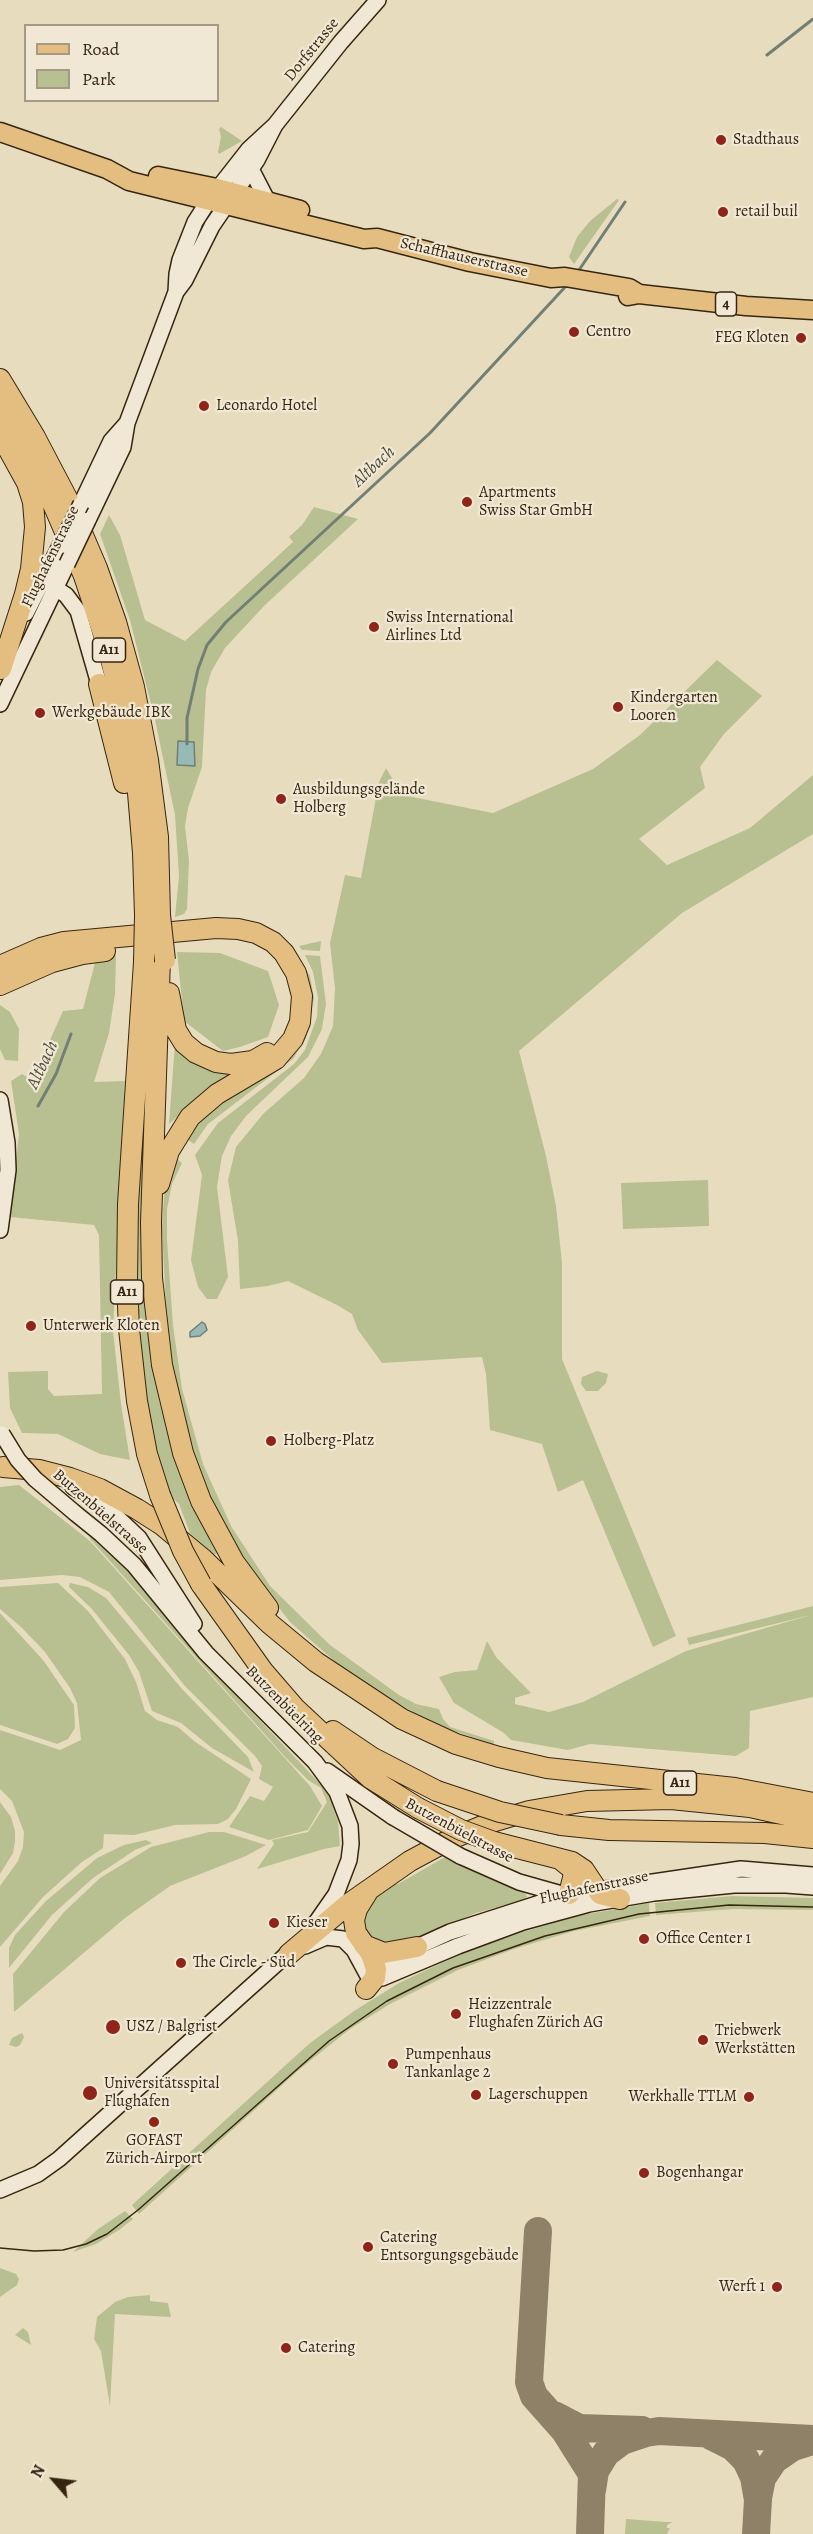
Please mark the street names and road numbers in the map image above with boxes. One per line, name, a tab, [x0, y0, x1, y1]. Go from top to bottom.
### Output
street label: Dorfstrasse	[281, 15, 343, 85]
street label: Schaffhauserstrasse	[398, 234, 530, 282]
road number: 4	[716, 292, 736, 316]
street label: Flughafenstrasse	[18, 503, 84, 611]
road number: A11	[92, 638, 126, 662]
road number: A11	[110, 1280, 144, 1304]
street label: Butzenbüelstrasse	[48, 1465, 152, 1559]
street label: Butzenbüelring	[241, 1662, 327, 1748]
road number: A11	[664, 1771, 696, 1795]
street label: Butzenbüelstrasse	[402, 1794, 516, 1868]
street label: Flughafenstrasse	[538, 1867, 650, 1909]

